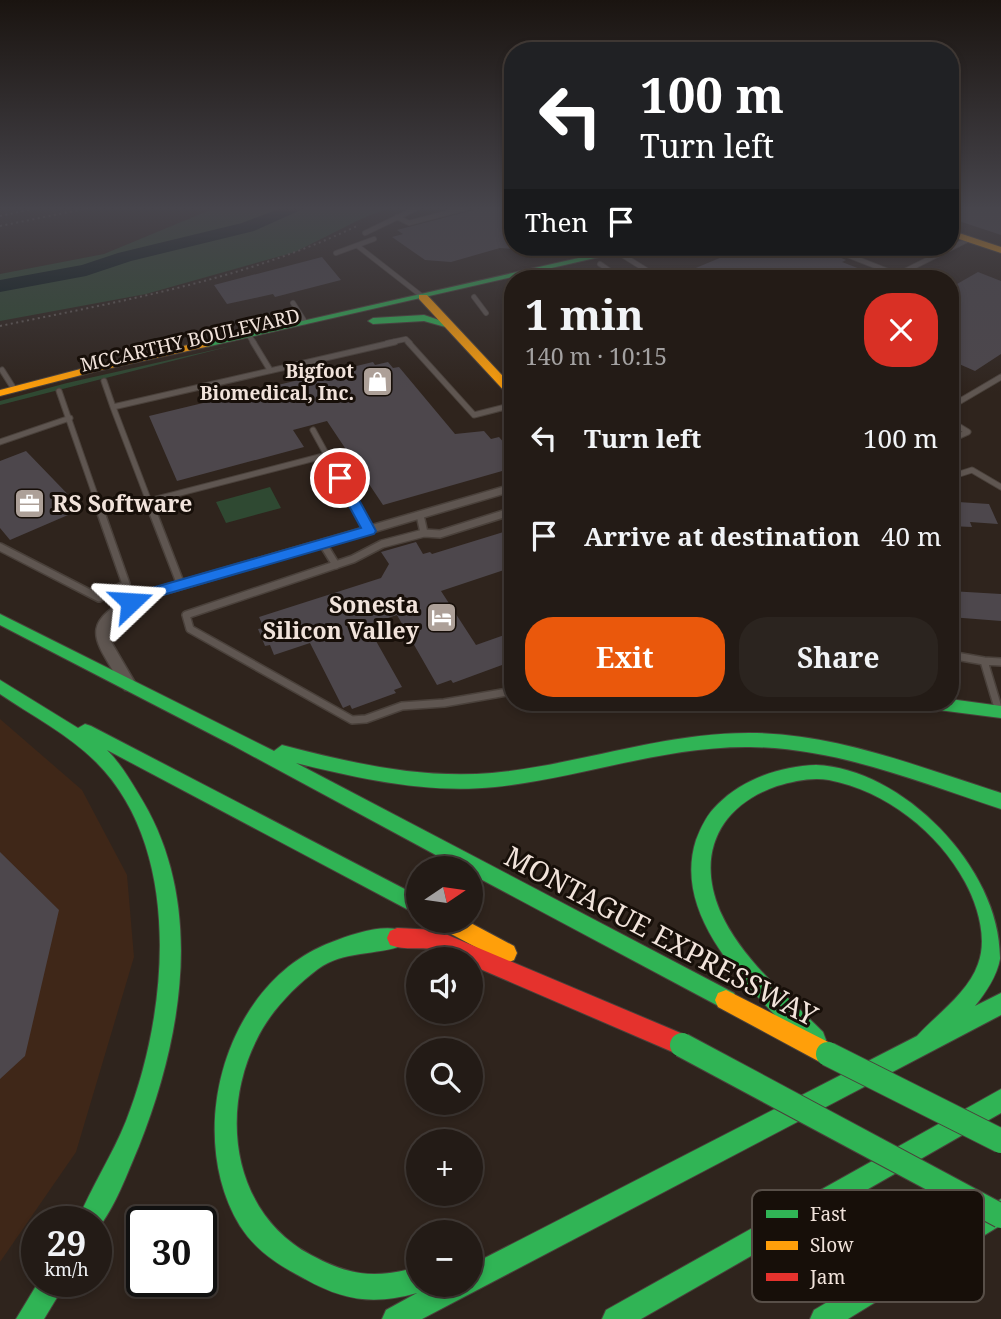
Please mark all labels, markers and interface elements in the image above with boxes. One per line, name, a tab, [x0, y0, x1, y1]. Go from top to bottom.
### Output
text: 100 m	[640, 61, 784, 127]
icon: left	[525, 70, 616, 161]
text: Turn left	[640, 124, 774, 167]
icon: arrive	[602, 203, 640, 241]
text: Then	[525, 204, 588, 240]
text: 1 min	[525, 285, 644, 342]
button: close	[864, 293, 938, 367]
street label: MCCARTHY BOULEVARD	[78, 302, 302, 378]
text: 140 m · 10:15	[525, 340, 667, 372]
place label: Bigfoot Biomedical, Inc.	[200, 358, 354, 406]
shop icon: Bigfoot Biomedical, Inc.	[360, 365, 394, 399]
icon: left	[525, 419, 563, 457]
text: Turn left	[584, 420, 701, 456]
text: 100 m	[863, 420, 938, 456]
pin	[310, 448, 370, 508]
icon: arrive	[321, 459, 359, 497]
office icon: RS Software	[12, 487, 46, 521]
place label: RS Software	[52, 487, 192, 519]
icon: arrive	[525, 517, 563, 555]
text: Arrive at destination	[584, 518, 860, 554]
text: 40 m	[881, 518, 941, 554]
position arrow	[94, 565, 168, 639]
place label: Sonesta Silicon Valley	[263, 588, 420, 646]
hotel icon: Sonesta Silicon Valley	[425, 601, 459, 635]
button: Exit	[525, 617, 725, 697]
button: Share	[739, 617, 938, 697]
street label: MONTAGUE EXPRESSWAY	[498, 836, 825, 1034]
north arrow	[406, 856, 483, 933]
map controls	[406, 856, 483, 1297]
button: sound	[406, 947, 483, 1024]
button: search	[406, 1038, 483, 1115]
button: +	[406, 1129, 483, 1206]
legend	[752, 1190, 984, 1302]
text: Fast	[810, 1201, 847, 1227]
speed limit sign: 30	[126, 1206, 217, 1297]
text: 29	[47, 1219, 86, 1266]
button: −	[406, 1220, 483, 1297]
text: Slow	[810, 1232, 854, 1258]
text: km/h	[44, 1257, 89, 1281]
text: Jam	[809, 1264, 845, 1290]

